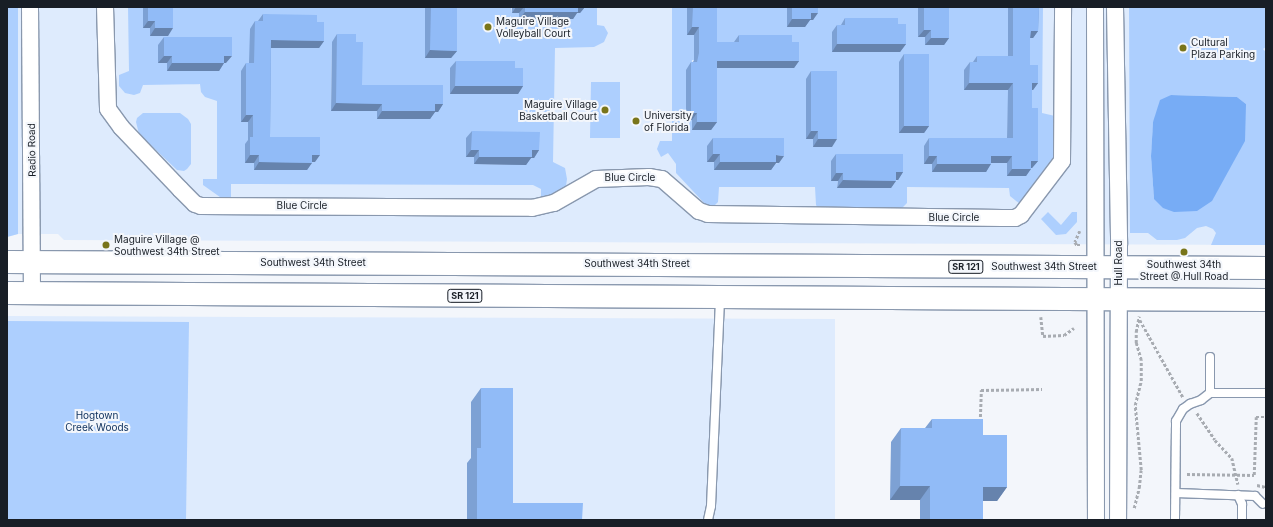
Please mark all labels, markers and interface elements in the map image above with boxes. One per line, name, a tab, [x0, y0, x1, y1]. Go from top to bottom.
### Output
place label: Maguire Village Volleyball Court	[496, 15, 570, 38]
marker: Maguire Village Volleyball Court	[483, 22, 493, 32]
place label: Cultural Plaza Parking	[1191, 36, 1255, 60]
marker: Cultural Plaza Parking	[1178, 43, 1188, 53]
place label: Maguire Village Basketball Court	[519, 98, 597, 122]
marker: Maguire Village Basketball Court	[600, 105, 610, 115]
place label: University of Florida	[644, 109, 692, 132]
marker: University of Florida	[631, 116, 641, 126]
street label: Radio Road	[26, 123, 38, 177]
street label: Blue Circle	[605, 172, 655, 184]
street label: Blue Circle	[277, 200, 327, 212]
street label: Blue Circle	[929, 212, 979, 224]
place label: Maguire Village @ Southwest 34th Street	[114, 233, 220, 256]
marker: Maguire Village @ Southwest 34th Street	[101, 240, 111, 250]
street label: Hull Road	[1113, 240, 1125, 286]
marker: Southwest 34th Street @ Hull Road	[1179, 247, 1189, 257]
street label: Southwest 34th Street	[260, 257, 366, 269]
street label: Southwest 34th Street	[584, 258, 690, 270]
place label: Southwest 34th Street @ Hull Road	[1140, 258, 1228, 282]
road number: SR 121	[948, 260, 984, 274]
street label: Southwest 34th Street	[991, 261, 1097, 273]
road number: SR 121	[447, 289, 483, 303]
park label: Hogtown Creek Woods	[65, 409, 129, 432]

